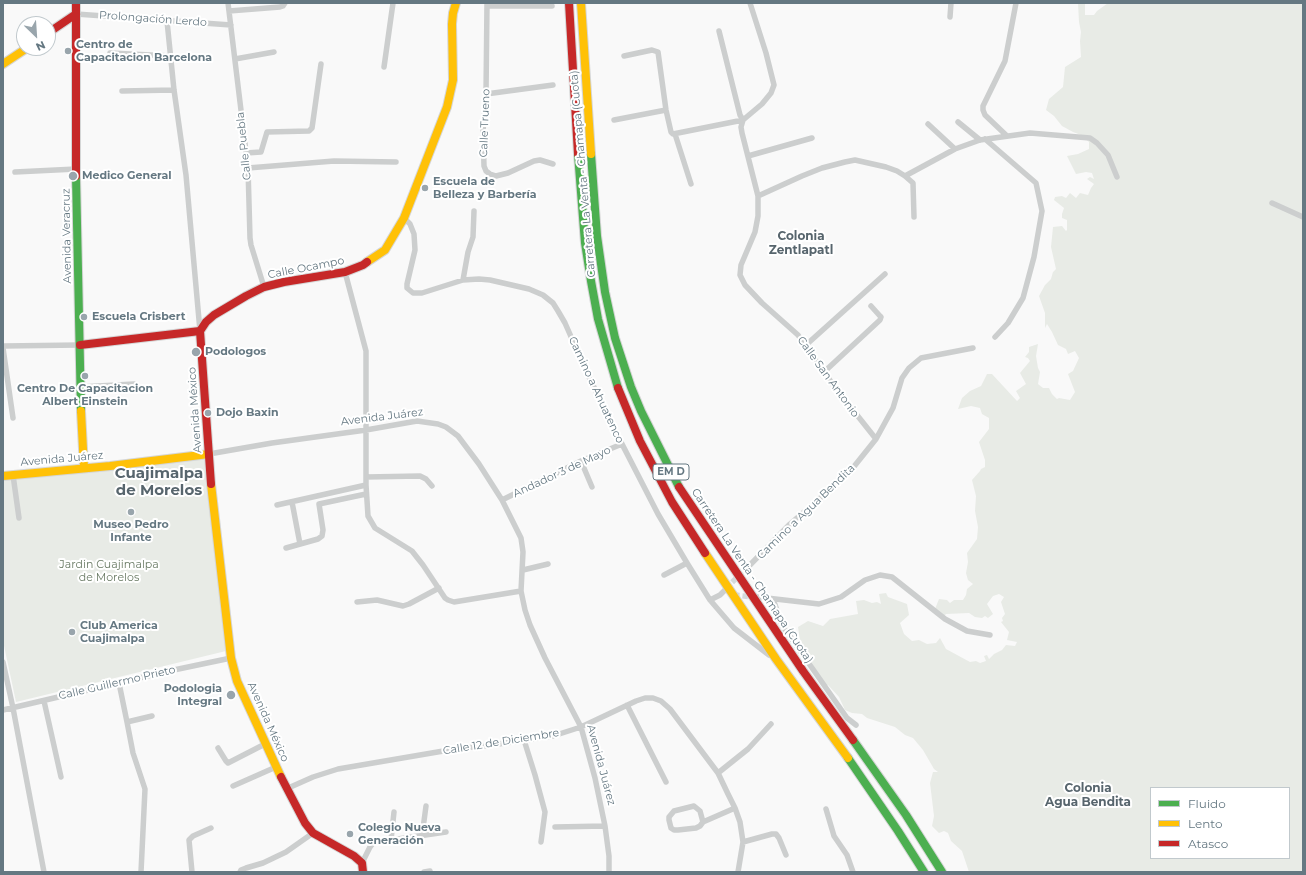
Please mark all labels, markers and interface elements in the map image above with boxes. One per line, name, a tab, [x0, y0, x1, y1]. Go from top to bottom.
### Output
street label: Prolongación Lerdo	[99, 9, 207, 29]
north arrow	[16, 16, 56, 56]
text: N	[34, 38, 48, 54]
place label: Centro de Capacitacion Barcelona	[76, 38, 212, 64]
marker: Centro de Capacitacion Barcelona	[63, 46, 73, 56]
street label: Carretera La Venta - Chamapa (Cuota)	[567, 70, 599, 278]
street label: Calle Trueno	[477, 88, 493, 158]
street label: Calle Puebla	[234, 111, 254, 181]
place label: Medico General	[82, 169, 172, 183]
marker: Medico General	[67, 170, 79, 182]
place label: Escuela de Belleza y Barbería	[433, 175, 537, 201]
marker: Escuela de Belleza y Barbería	[420, 183, 430, 193]
street label: Avenida Veracruz	[60, 188, 74, 284]
district label: Colonia Zentlapatl	[769, 229, 833, 257]
street label: Calle Ocampo	[267, 254, 345, 282]
place label: Escuela Crisbert	[92, 310, 185, 324]
marker: Escuela Crisbert	[79, 312, 89, 322]
street label: Calle San Antonio	[794, 334, 862, 420]
street label: Camino a Ahuatenco	[566, 335, 626, 445]
place label: Podologos	[205, 345, 266, 359]
marker: Podologos	[190, 346, 202, 358]
street label: Avenida México	[185, 367, 205, 453]
marker: Centro De Capacitacion Albert Einstein	[80, 371, 90, 381]
place label: Centro De Capacitacion Albert Einstein	[17, 382, 153, 408]
street label: Avenida Juárez	[340, 405, 424, 429]
place label: Dojo Baxin	[216, 406, 279, 420]
marker: Dojo Baxin	[203, 408, 213, 418]
street label: Andador 3 de Mayo	[511, 444, 613, 500]
street label: Avenida Juárez	[20, 449, 104, 469]
street label: Camino a Agua Bendita	[754, 462, 858, 562]
road number: EM D	[653, 464, 689, 480]
district label: Cuajimalpa de Morelos	[115, 465, 203, 500]
street label: Carretera La Venta - Chamapa (Cuota)	[688, 486, 816, 666]
marker: Museo Pedro Infante	[126, 507, 136, 517]
place label: Museo Pedro Infante	[93, 518, 169, 544]
park label: Jardin Cuajimalpa de Morelos	[59, 558, 159, 584]
place label: Club America Cuajimalpa	[80, 619, 158, 645]
marker: Club America Cuajimalpa	[67, 627, 77, 637]
street label: Calle Guillermo Prieto	[57, 663, 177, 703]
street label: Avenida México	[244, 680, 292, 764]
place label: Podologia Integral	[164, 682, 222, 708]
marker: Podologia Integral	[225, 689, 237, 701]
street label: Avenida Juárez	[584, 723, 618, 807]
street label: Calle 12 de Diciembre	[442, 726, 560, 758]
district label: Colonia Agua Bendita	[1045, 781, 1131, 809]
legend	[1150, 787, 1290, 859]
text: Fluido	[1188, 796, 1226, 811]
text: Lento	[1188, 816, 1223, 831]
place label: Colegio Nueva Generación	[358, 821, 441, 847]
marker: Colegio Nueva Generación	[345, 829, 355, 839]
text: Atasco	[1188, 836, 1228, 851]

